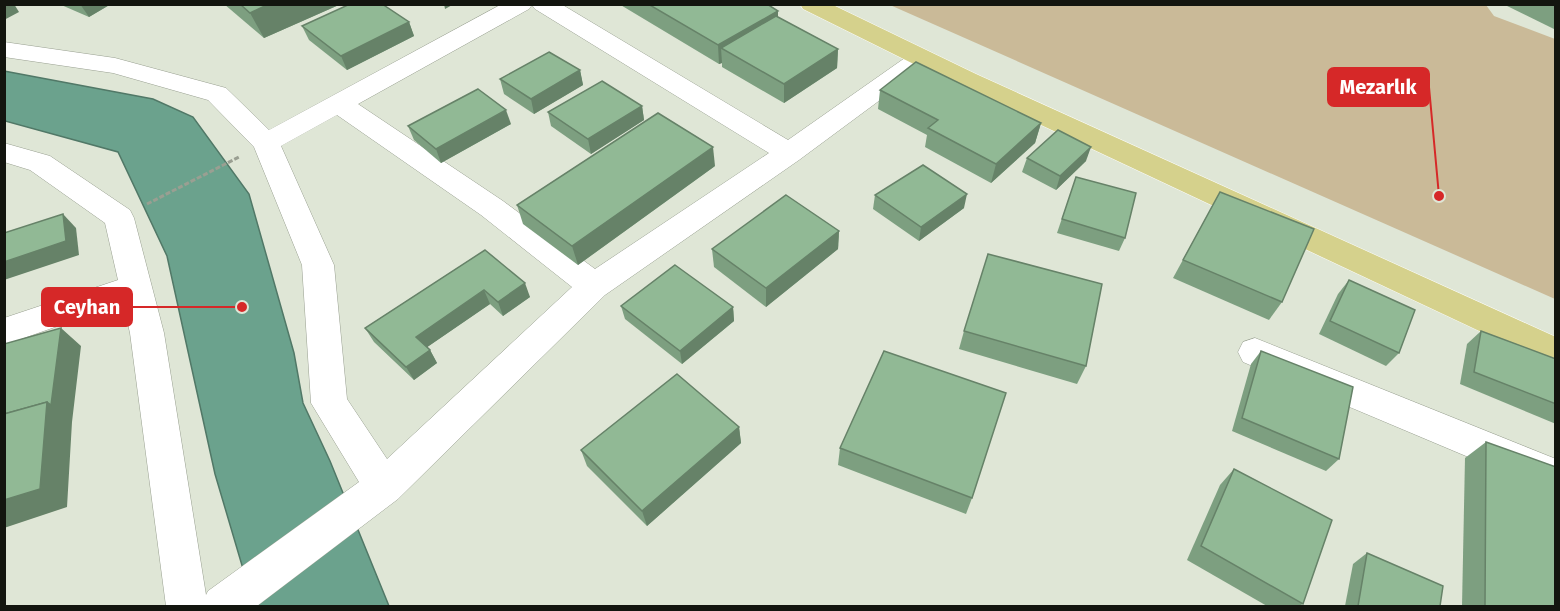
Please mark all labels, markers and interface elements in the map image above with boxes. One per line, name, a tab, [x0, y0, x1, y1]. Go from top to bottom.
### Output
callout: Mezarlık	[1328, 68, 1429, 106]
text: Mezarlık	[1339, 75, 1417, 99]
callout: Ceyhan	[42, 288, 132, 326]
text: Ceyhan	[54, 295, 120, 319]

